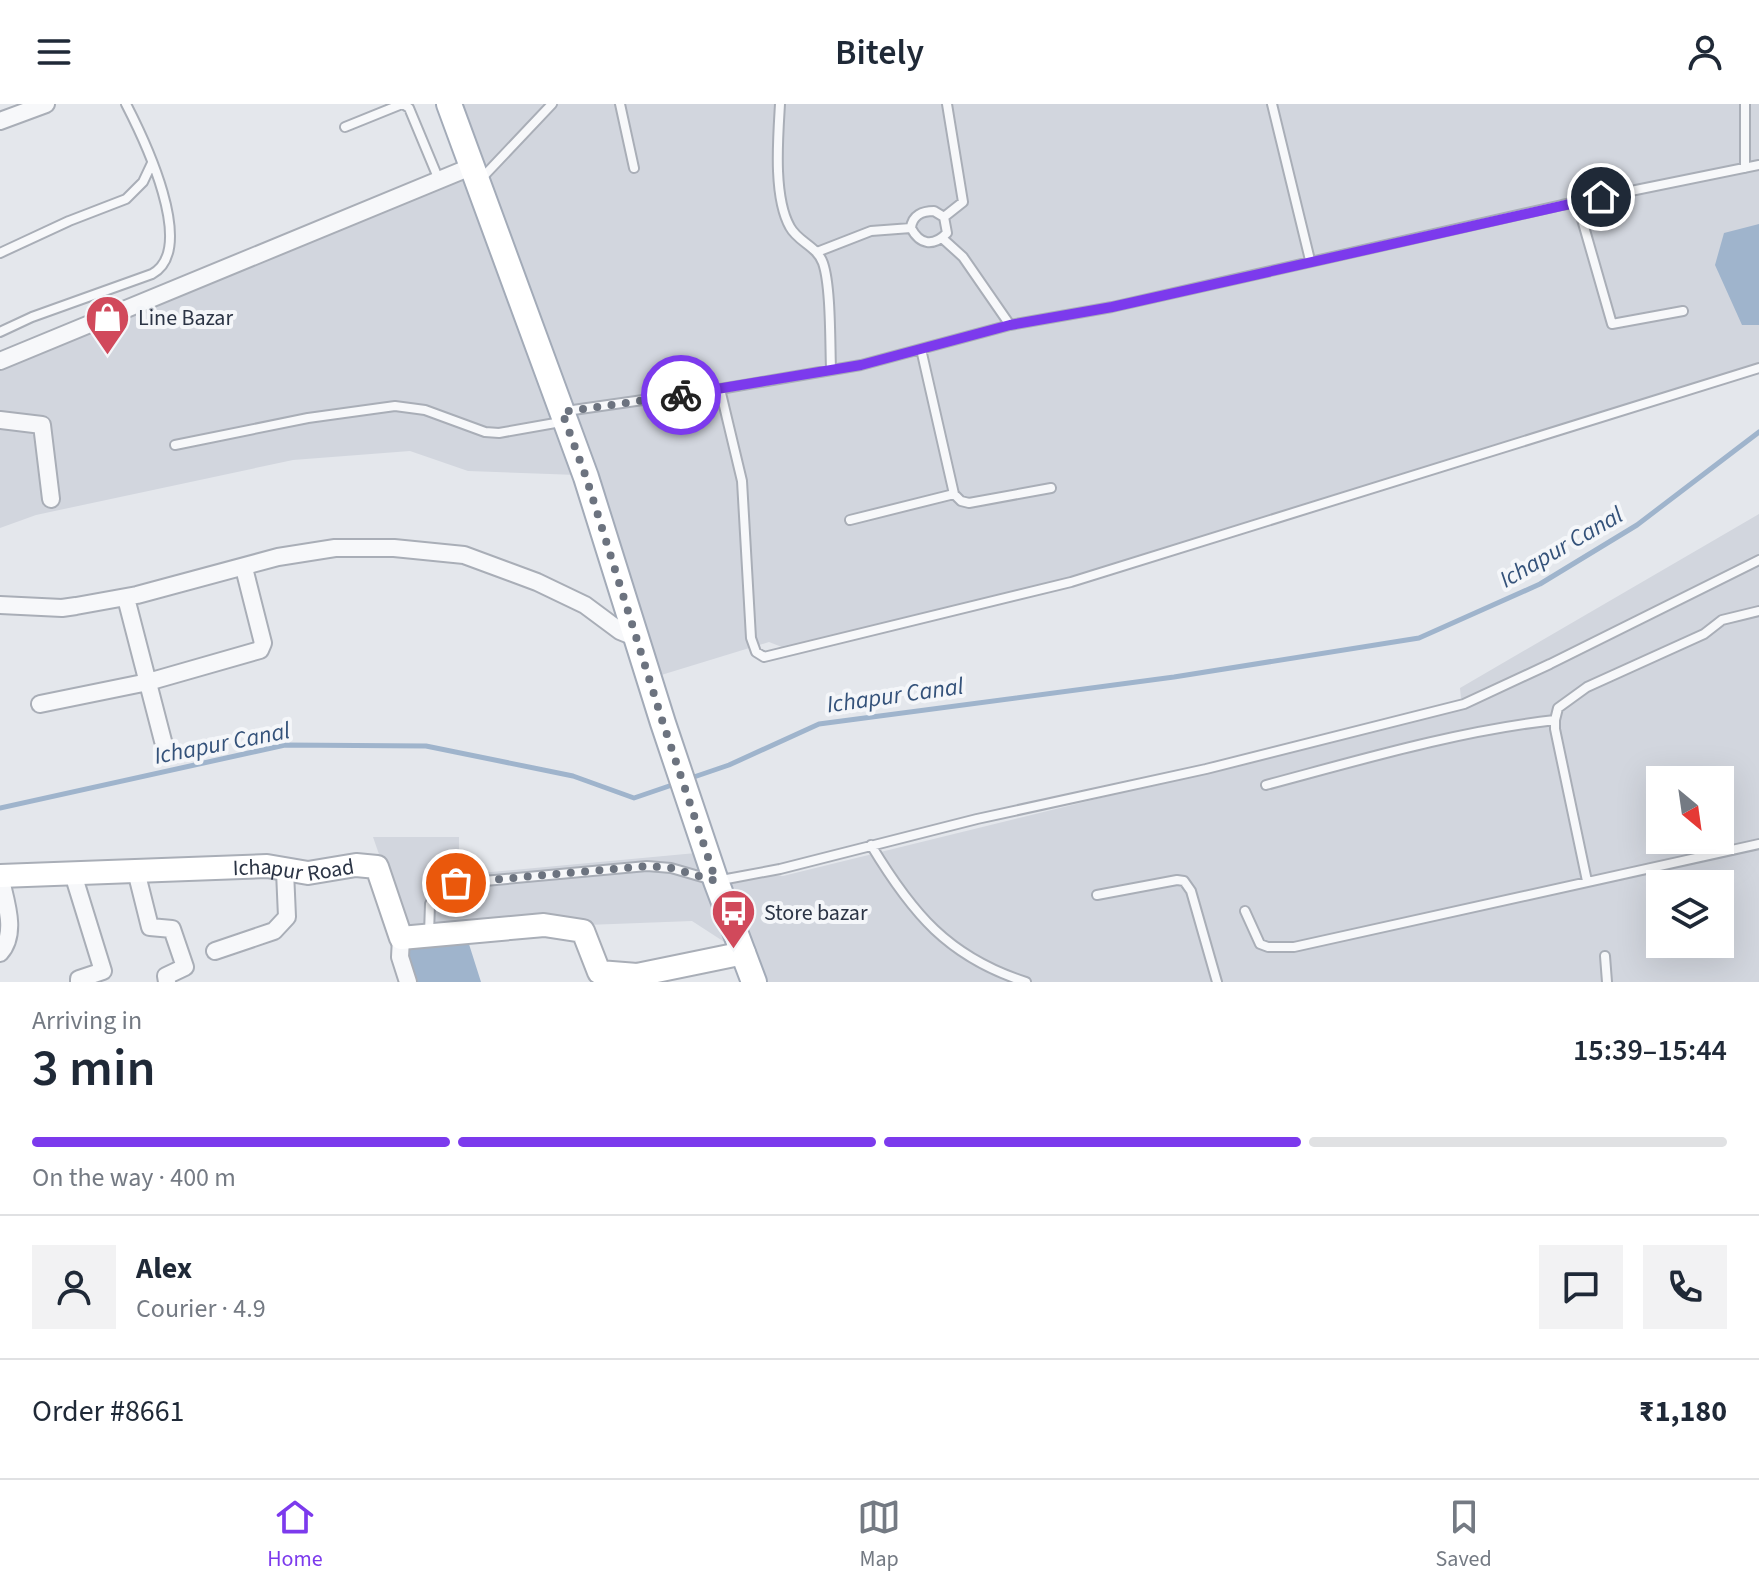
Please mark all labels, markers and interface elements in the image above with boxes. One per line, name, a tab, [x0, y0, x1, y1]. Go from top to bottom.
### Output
text: Bitely	[835, 27, 924, 78]
icon: menu	[32, 30, 76, 74]
icon: person	[1683, 30, 1727, 74]
pin	[1567, 163, 1635, 231]
icon: home	[1579, 175, 1623, 219]
shop icon: Line Bazar	[83, 293, 131, 356]
place label: Line Bazar	[138, 302, 233, 334]
courier	[641, 355, 721, 435]
icon: bike	[659, 373, 703, 417]
water label: Ichapur Canal	[1493, 498, 1630, 597]
water label: Ichapur Canal	[824, 669, 966, 722]
water label: Ichapur Canal	[151, 713, 293, 774]
north arrow	[1646, 766, 1734, 854]
map controls	[1646, 766, 1734, 958]
pin	[422, 849, 490, 917]
street label: Ichapur Road	[232, 851, 357, 890]
icon: bag	[434, 861, 478, 905]
button: layers	[1646, 870, 1734, 958]
bus stop icon: Store bazar	[709, 888, 757, 951]
place label: Store bazar	[764, 897, 868, 929]
text: Arriving in	[32, 1002, 142, 1039]
text: 15:39–15:44	[1573, 1029, 1727, 1072]
text: 3 min	[32, 1032, 156, 1106]
text: On the way · 400 m	[32, 1159, 236, 1196]
button: person	[32, 1245, 116, 1329]
button: chat	[1539, 1245, 1623, 1329]
button: phone	[1643, 1245, 1727, 1329]
text: Alex	[136, 1247, 192, 1290]
text: Courier · 4.9	[136, 1290, 266, 1327]
text: Order #8661	[32, 1390, 185, 1433]
text: ₹1,180	[1639, 1390, 1727, 1433]
tab: Home	[267, 1495, 323, 1575]
tab: Map	[857, 1495, 901, 1575]
tab: Saved	[1436, 1495, 1492, 1575]

